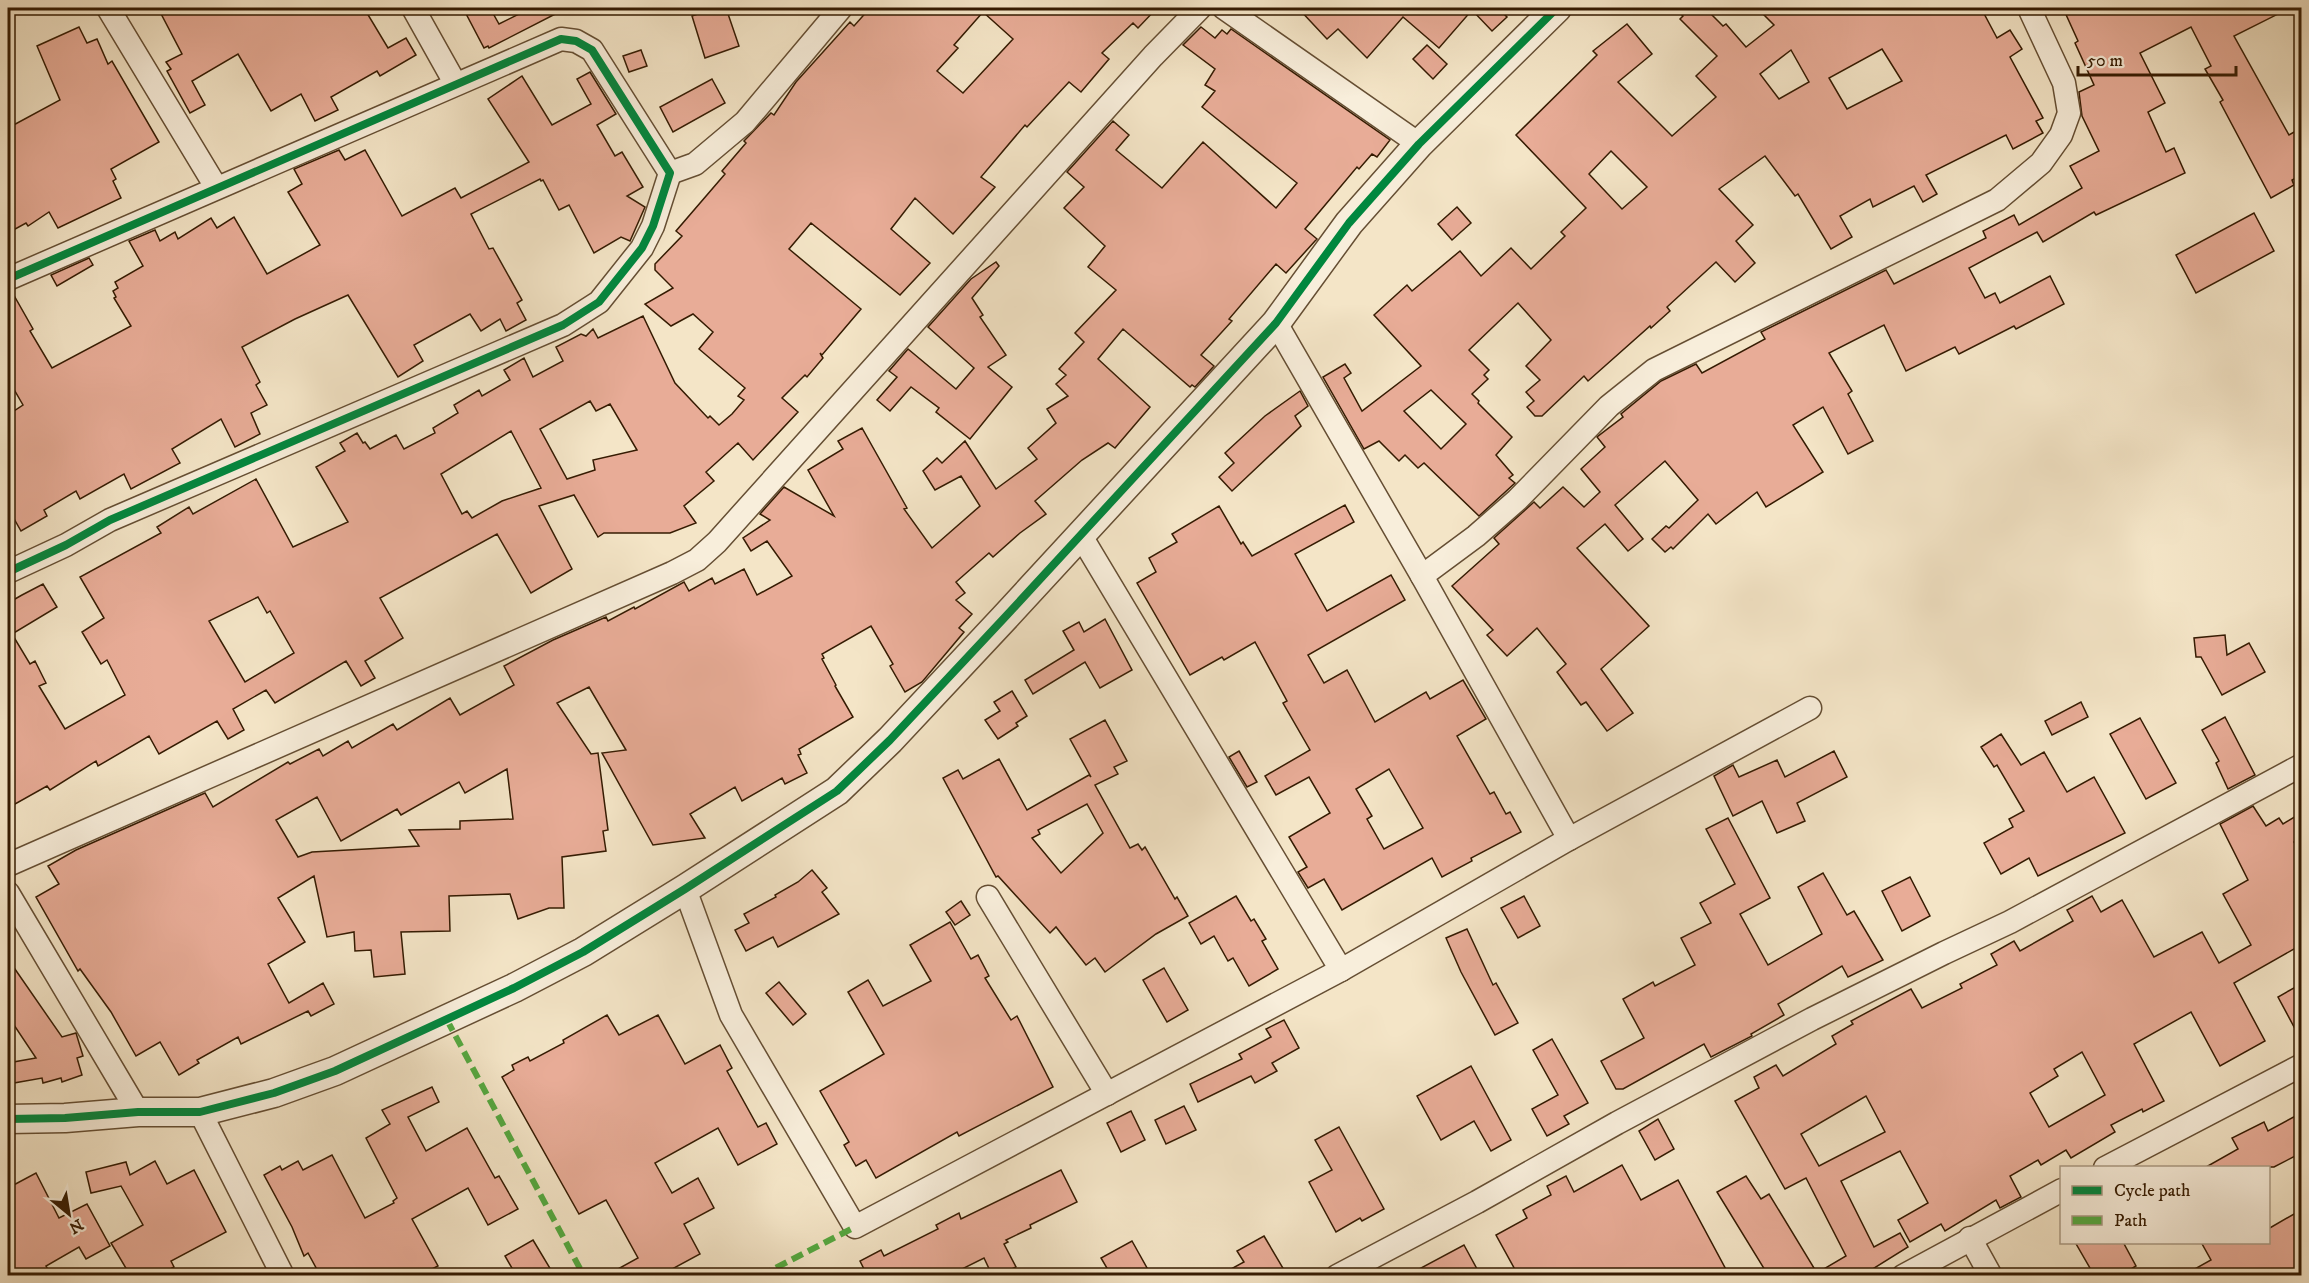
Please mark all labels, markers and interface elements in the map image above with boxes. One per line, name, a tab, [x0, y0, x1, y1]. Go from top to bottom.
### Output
scale bar	[2078, 39, 2236, 77]
text: 50 m	[2087, 50, 2123, 72]
legend	[2060, 1166, 2270, 1244]
text: Cycle path	[2114, 1180, 2191, 1202]
north arrow	[39, 1184, 99, 1244]
text: Path	[2114, 1210, 2148, 1232]
text: N	[65, 1214, 87, 1238]

